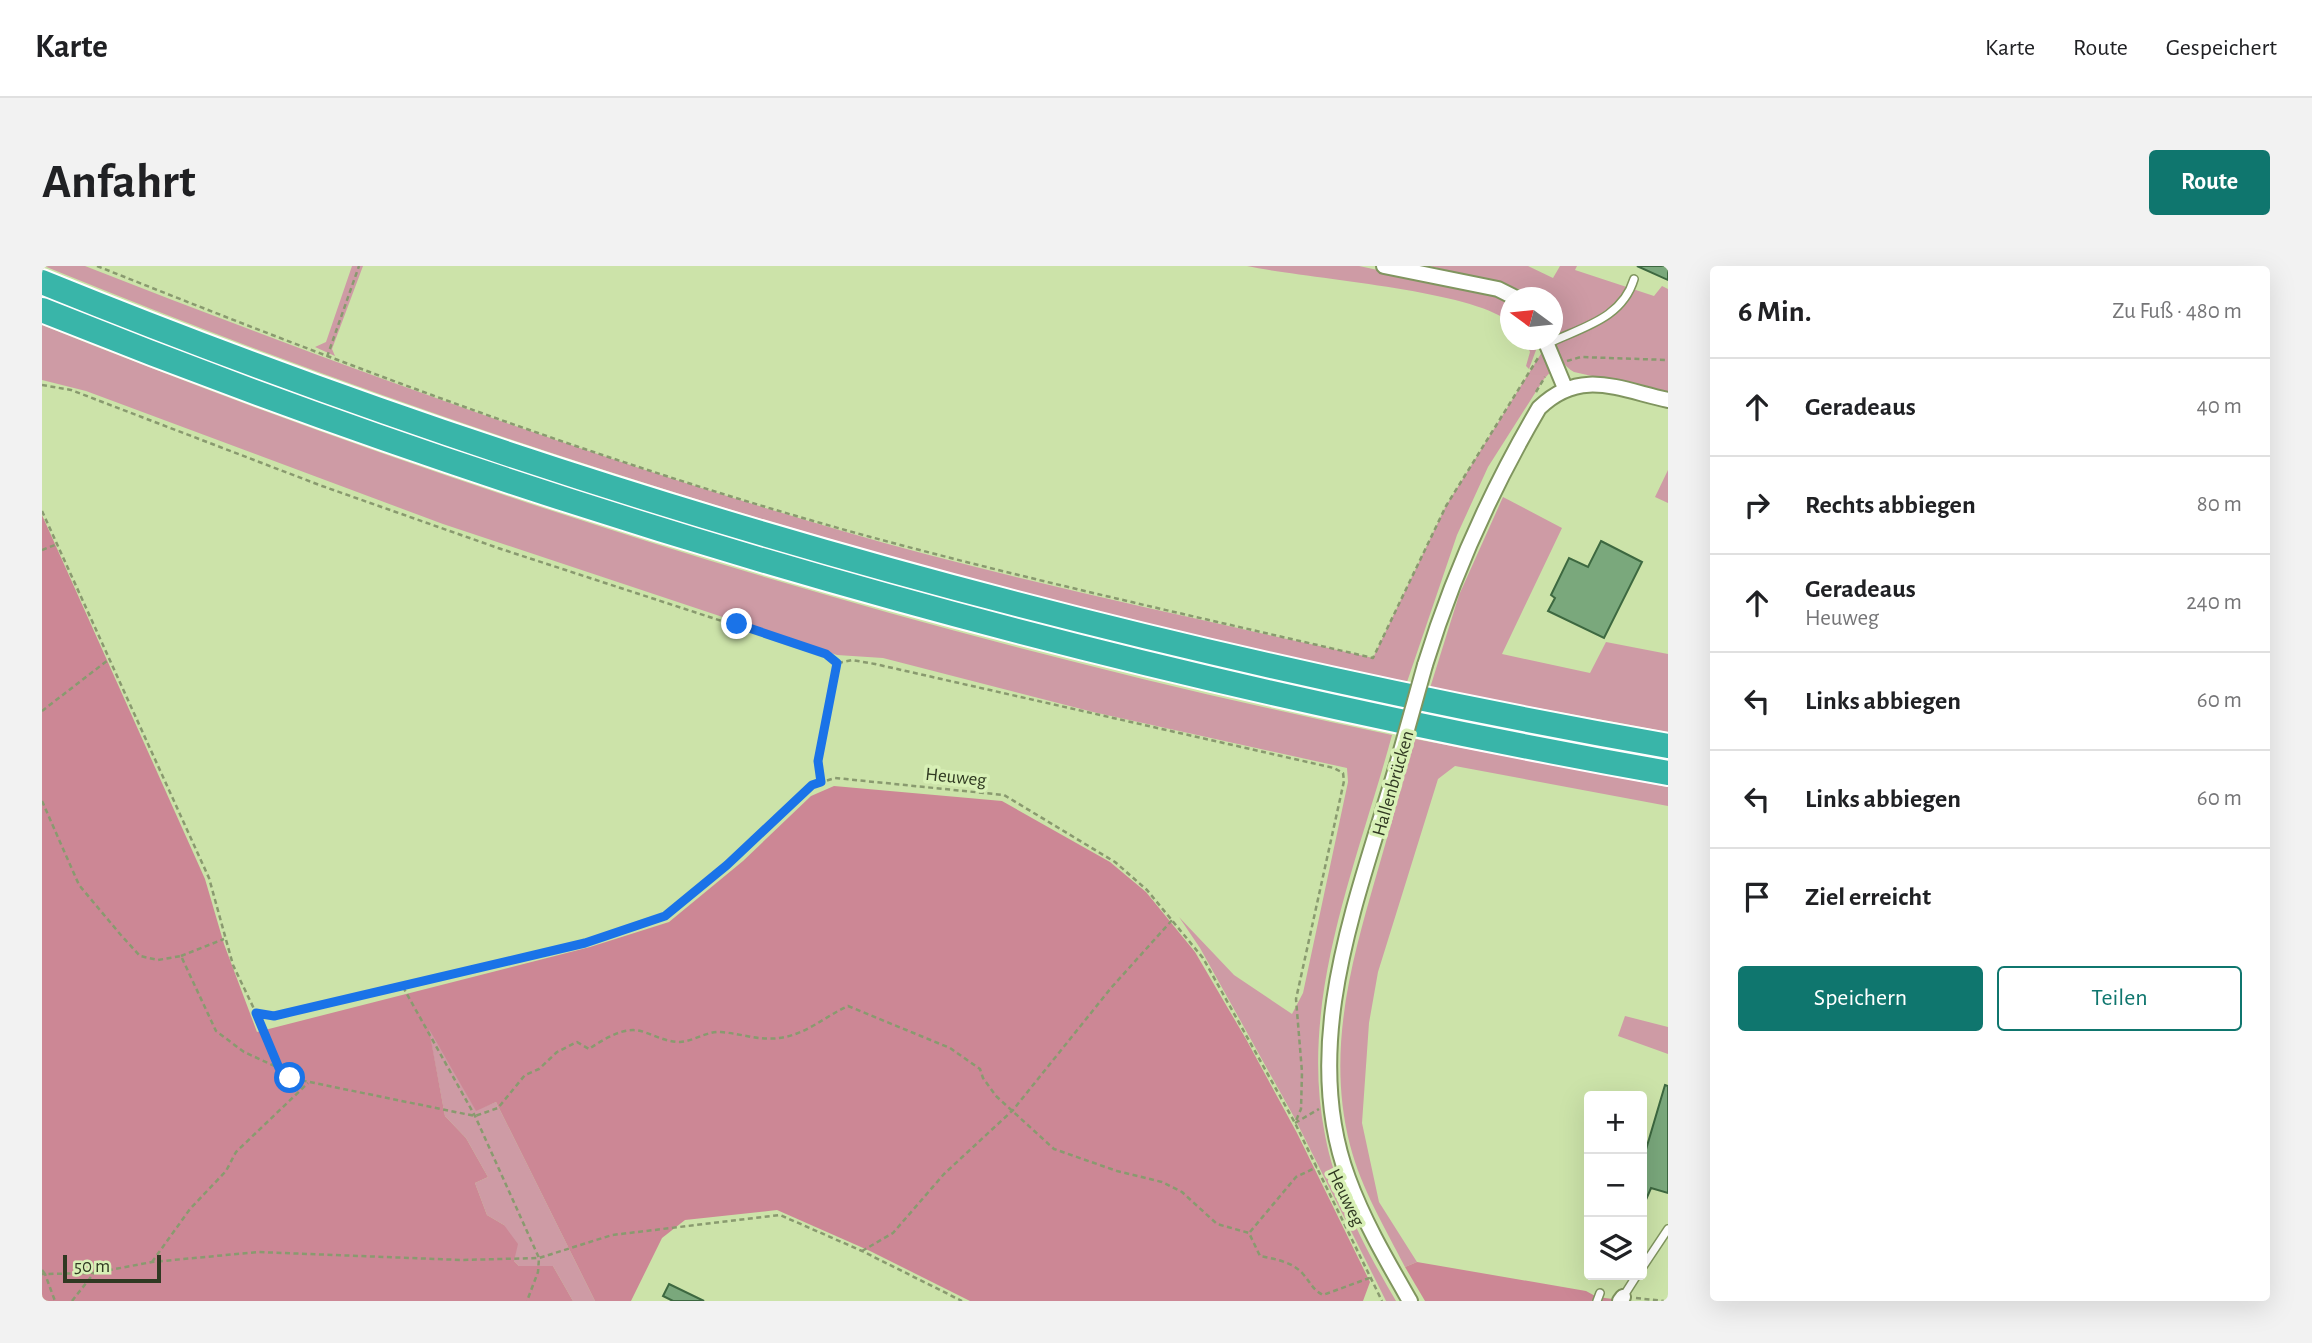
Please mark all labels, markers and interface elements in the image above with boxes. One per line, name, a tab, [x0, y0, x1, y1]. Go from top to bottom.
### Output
text: Karte	[35, 31, 108, 64]
text: Karte	[1985, 36, 2035, 60]
text: Route	[2073, 36, 2128, 60]
text: Gespeichert	[2166, 36, 2277, 60]
button: Route	[2149, 150, 2270, 215]
text: Anfahrt	[42, 158, 196, 207]
north arrow	[1500, 287, 1563, 350]
text: 6 Min.	[1738, 297, 1812, 327]
text: Zu Fuß · 480 m	[2112, 300, 2242, 323]
icon: ahead	[1738, 388, 1776, 426]
text: Geradeaus	[1805, 394, 1916, 420]
text: 40 m	[2197, 395, 2242, 418]
icon: right	[1738, 486, 1776, 524]
text: Rechts abbiegen	[1805, 492, 1976, 518]
text: 80 m	[2197, 493, 2242, 516]
text: Geradeaus	[1805, 576, 1916, 602]
icon: ahead	[1738, 584, 1776, 622]
text: 240 m	[2186, 591, 2242, 614]
text: Heuweg	[1805, 607, 1879, 630]
route end	[721, 608, 752, 639]
icon: left	[1738, 682, 1776, 720]
text: Links abbiegen	[1805, 688, 1961, 714]
text: 60 m	[2197, 689, 2242, 712]
street label: Hallenbrücken	[1369, 728, 1418, 838]
street label: Heuweg	[924, 765, 988, 790]
icon: left	[1738, 780, 1776, 818]
text: Links abbiegen	[1805, 786, 1961, 812]
text: 60 m	[2197, 787, 2242, 810]
icon: arrive	[1738, 878, 1776, 916]
text: Ziel erreicht	[1805, 884, 1931, 910]
button: Speichern	[1738, 966, 1983, 1031]
button: Teilen	[1997, 966, 2242, 1031]
route start	[274, 1062, 305, 1093]
map controls	[1584, 1091, 1647, 1280]
button: +	[1584, 1091, 1647, 1154]
button: −	[1584, 1154, 1647, 1217]
street label: Heuweg	[1324, 1166, 1368, 1230]
button: layers	[1584, 1217, 1647, 1280]
scale bar	[63, 1252, 161, 1284]
text: 50 m	[74, 1257, 110, 1276]

